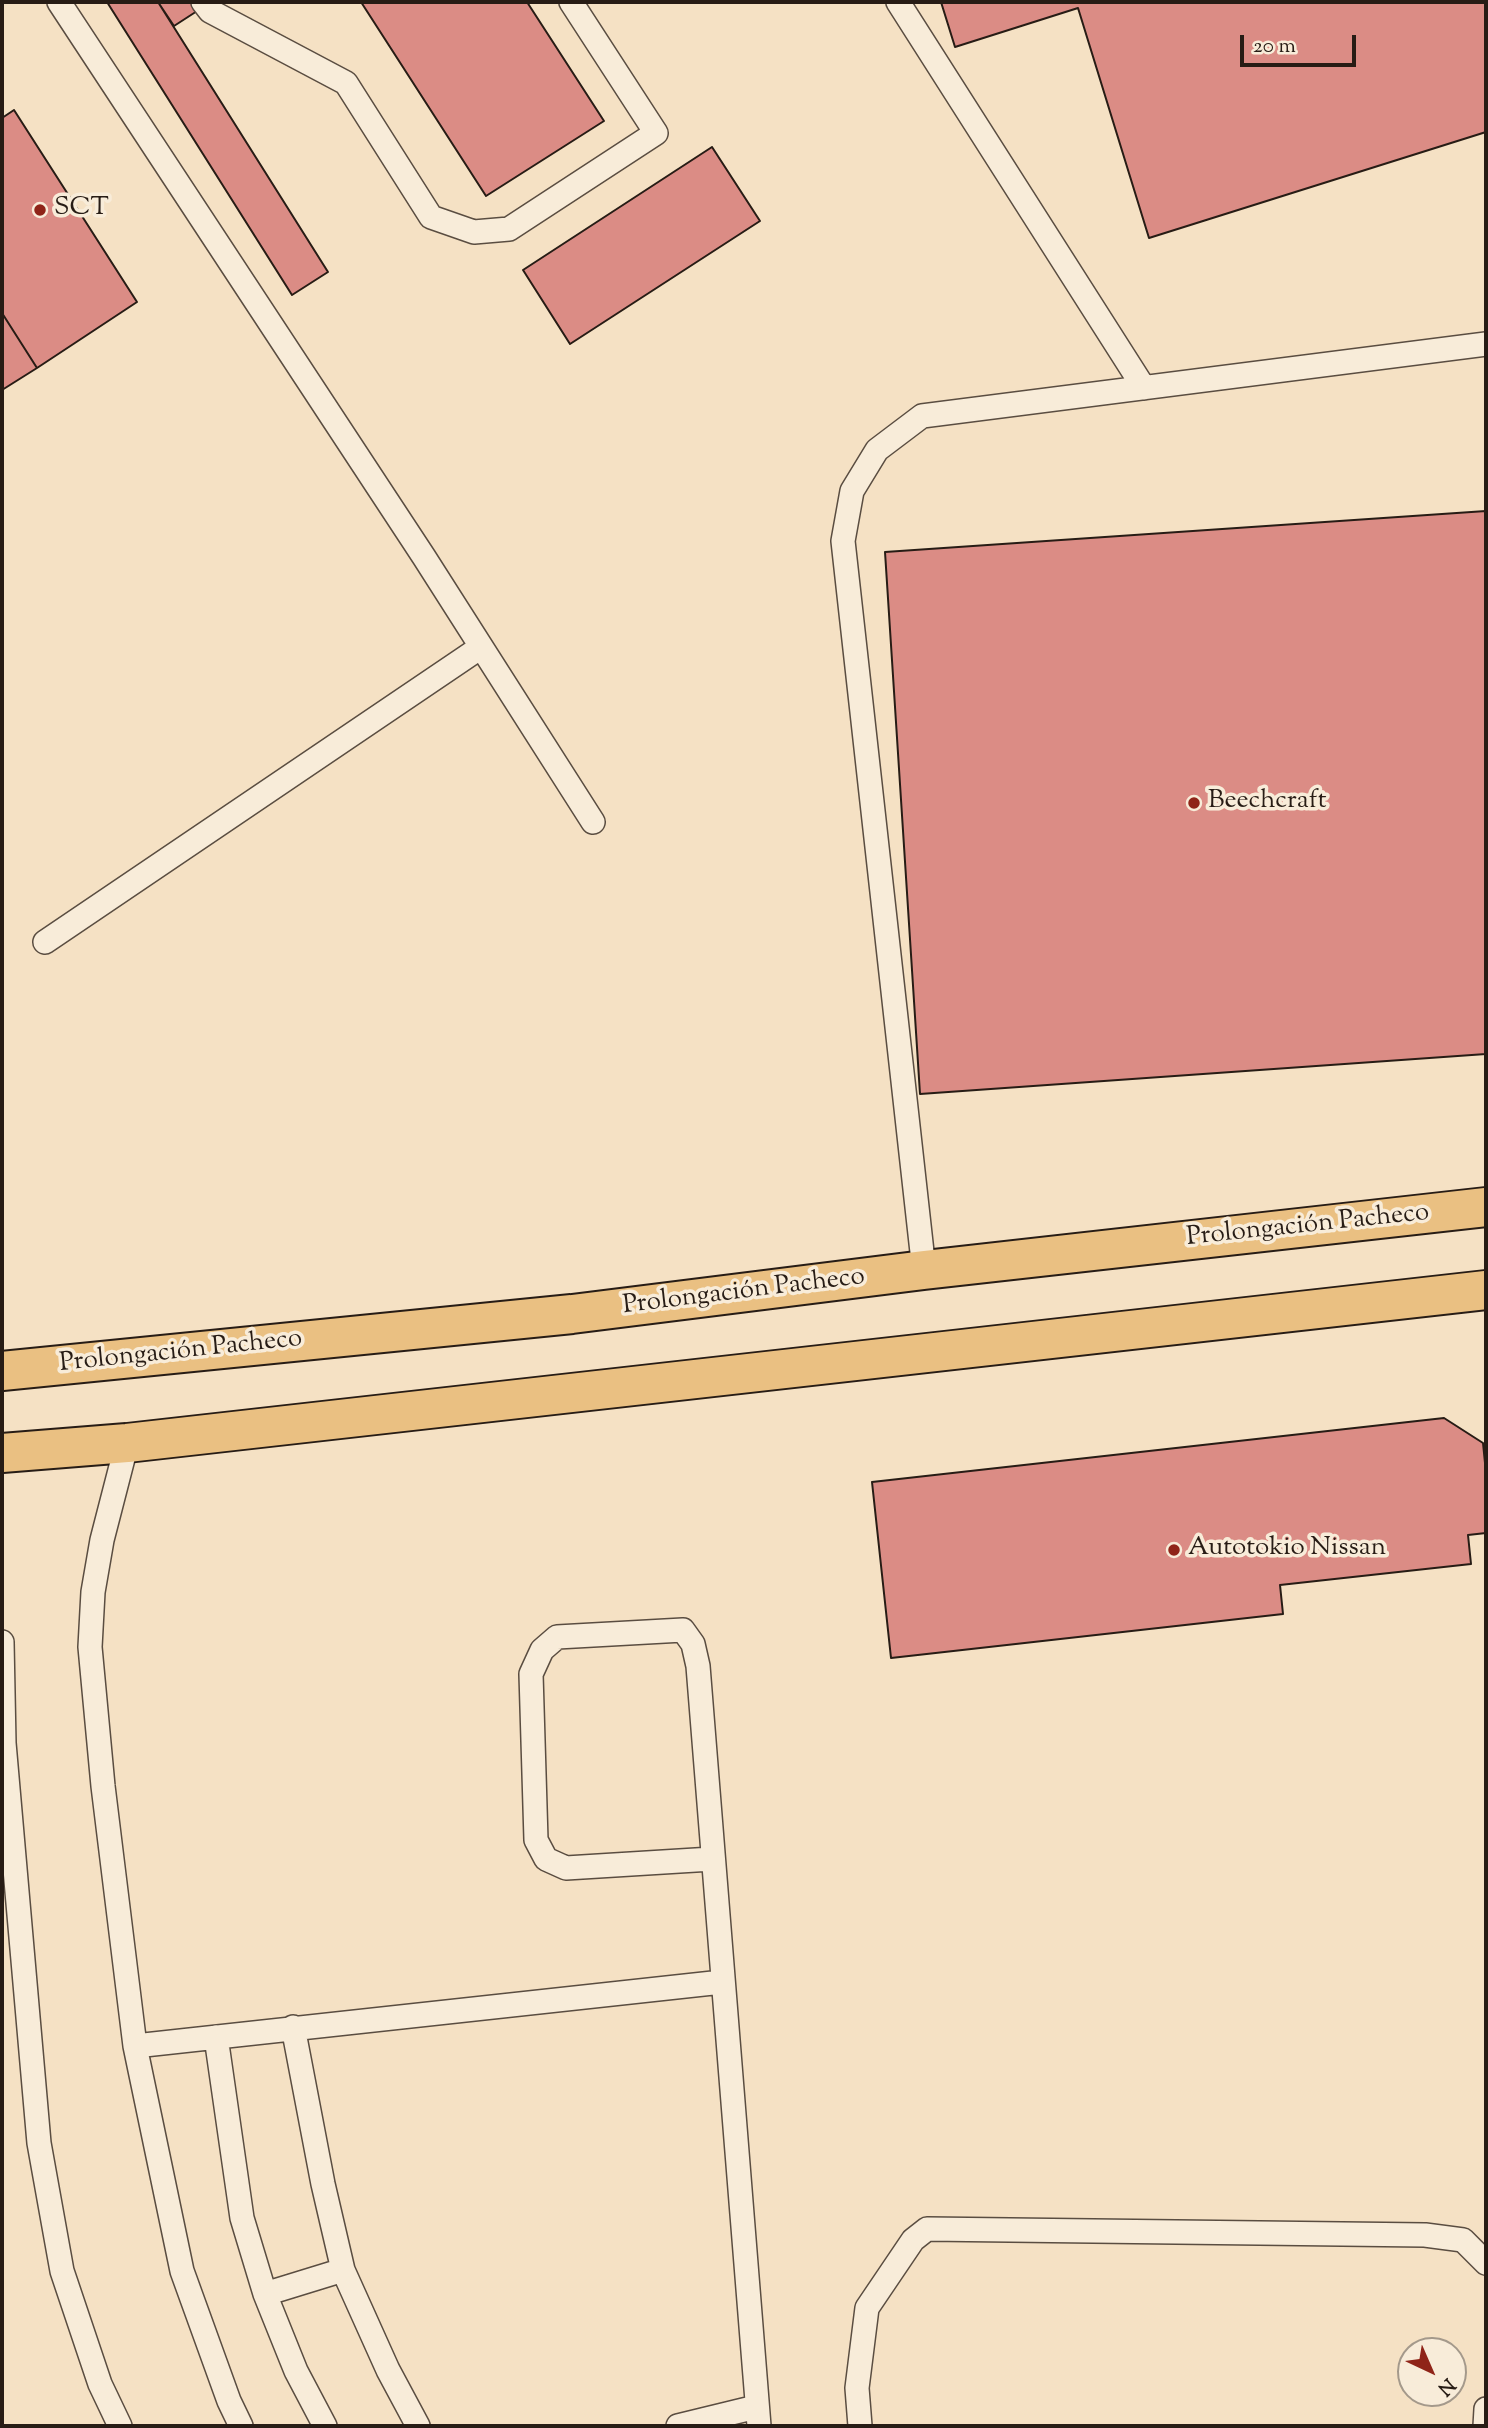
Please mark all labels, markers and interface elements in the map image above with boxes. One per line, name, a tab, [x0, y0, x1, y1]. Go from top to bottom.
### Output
scale bar	[1243, 21, 1358, 65]
text: 20 m	[1253, 32, 1296, 62]
place label: SCT	[54, 194, 109, 226]
marker: SCT	[32, 202, 48, 218]
place label: Beechcraft	[1208, 787, 1327, 819]
marker: Beechcraft	[1186, 795, 1202, 811]
street label: Prolongación Pacheco	[1185, 1199, 1431, 1255]
street label: Prolongación Pacheco	[621, 1263, 867, 1323]
street label: Prolongación Pacheco	[58, 1325, 304, 1381]
place label: Autotokio Nissan	[1188, 1534, 1386, 1566]
marker: Autotokio Nissan	[1166, 1542, 1182, 1558]
north arrow	[1397, 2337, 1467, 2407]
text: N	[1431, 2371, 1460, 2401]

